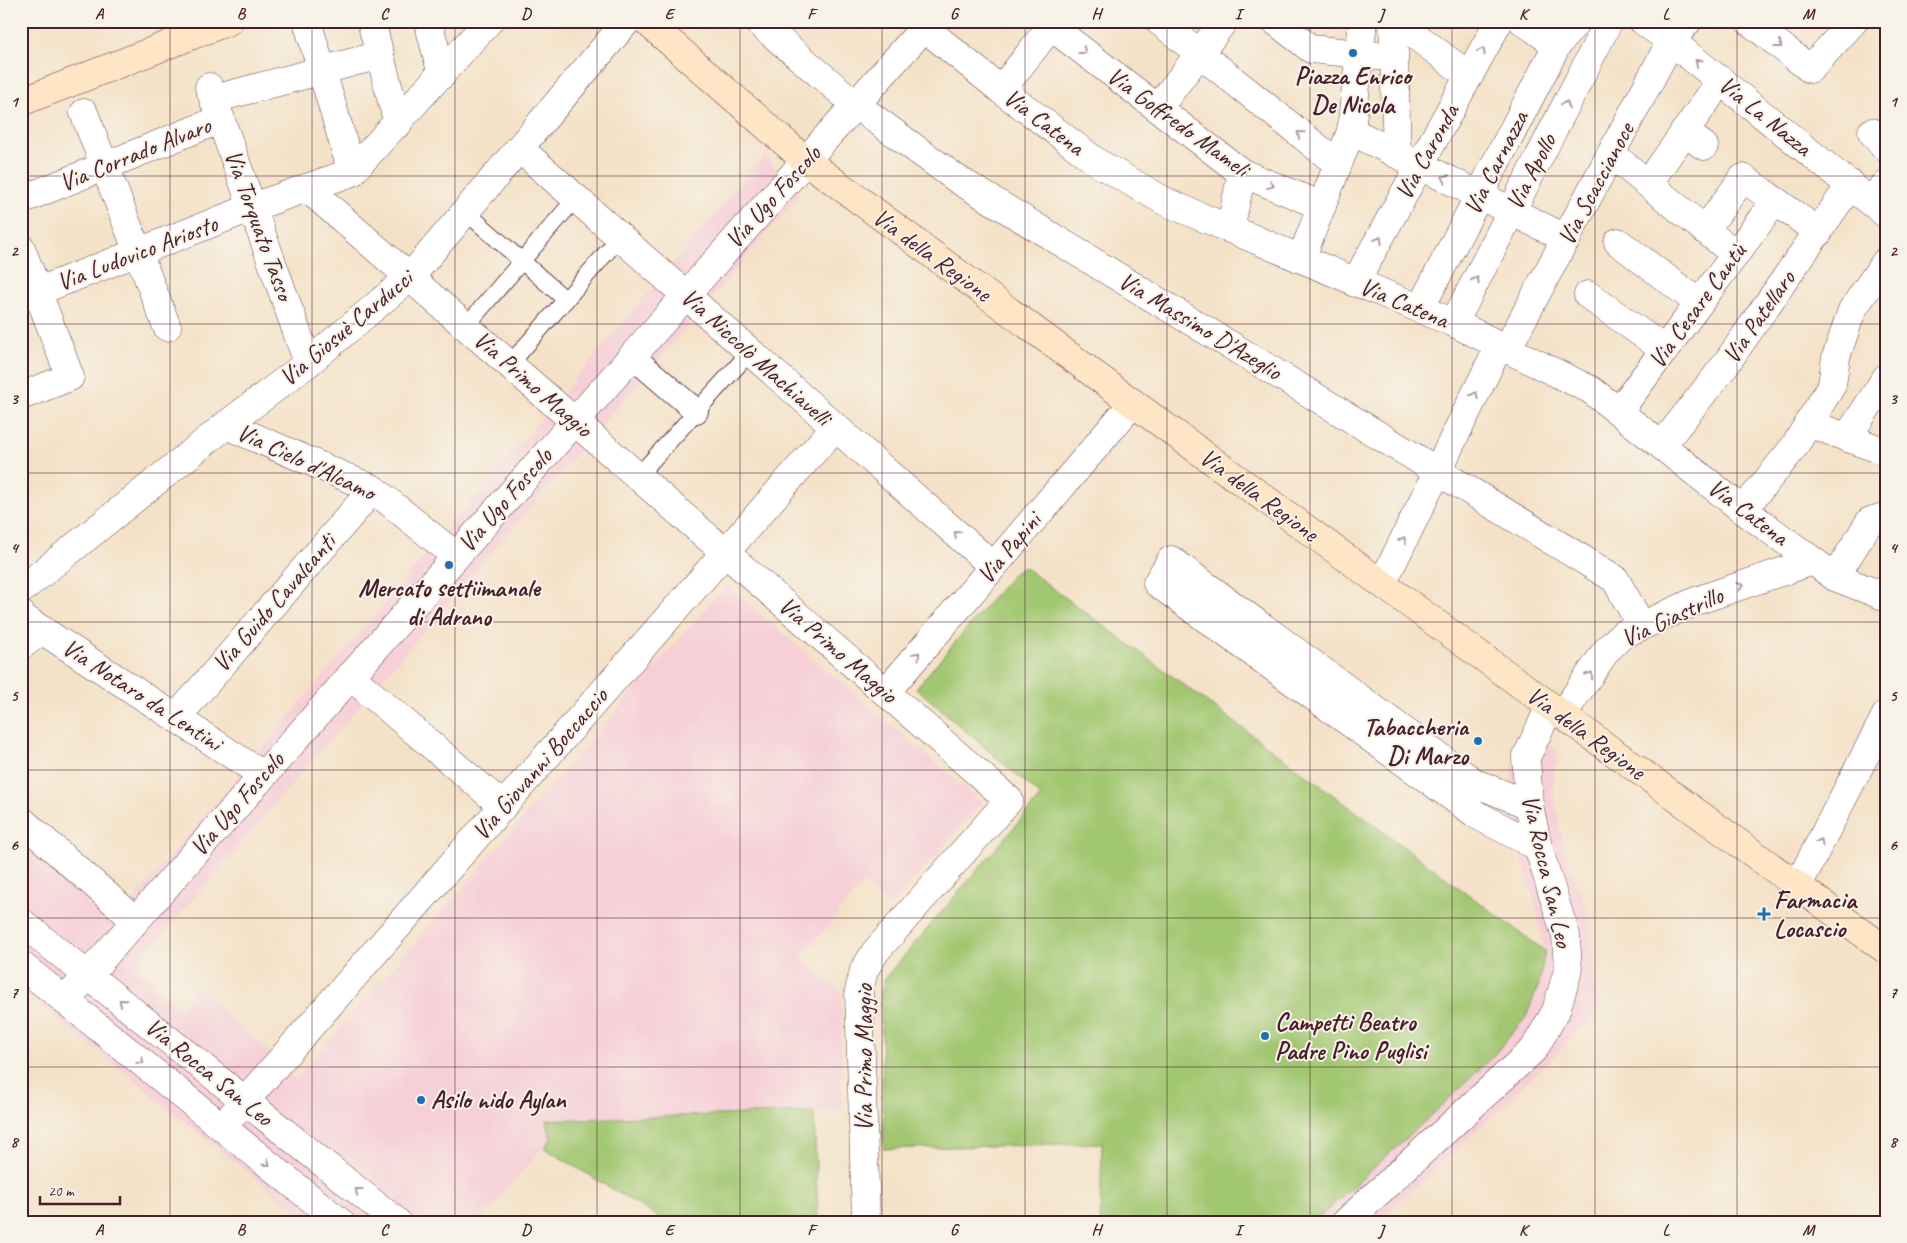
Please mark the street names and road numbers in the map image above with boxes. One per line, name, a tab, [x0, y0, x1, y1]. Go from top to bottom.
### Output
street label: Via Goffredo Mameli	[1101, 60, 1258, 186]
street label: Via La Nazza	[1712, 69, 1820, 165]
street label: Via Catena	[997, 81, 1092, 164]
street label: Via Caronda	[1388, 97, 1467, 205]
street label: Via Carnazza	[1456, 104, 1537, 220]
street label: Via Corrado Alvaro	[55, 109, 217, 199]
street label: Via Scaccianoce	[1550, 116, 1642, 251]
street label: Via Apollo	[1498, 128, 1564, 215]
street label: Via Ugo Foscolo	[718, 138, 829, 255]
street label: Via Torquato Tasso	[217, 145, 302, 308]
street label: Via della Regione	[866, 201, 999, 310]
street label: Via Ludovico Ariosto	[52, 207, 223, 298]
street label: Via Cesare Cantù	[1641, 236, 1754, 375]
street label: Via Giosuè Carducci	[273, 261, 422, 393]
street label: Via Patellaro	[1715, 263, 1803, 370]
street label: Via Massimo D'Azeglio	[1113, 265, 1288, 388]
street label: Via Catena	[1355, 270, 1455, 337]
street label: Via Niccolò Machiavelli	[674, 281, 840, 435]
street label: Via Primo Maggio	[467, 324, 600, 445]
street label: Via Cielo d'Alcamo	[232, 416, 383, 509]
street label: Via Ugo Foscolo	[451, 440, 560, 559]
street label: Via della Regione	[1193, 441, 1326, 550]
street label: Via Catena	[1701, 471, 1796, 554]
street label: Via Papini	[970, 503, 1050, 590]
street label: Via Guido Cavalcanti	[205, 525, 345, 679]
street label: Via Giastrillo	[1616, 579, 1729, 654]
street label: Via Primo Maggio	[772, 590, 905, 711]
street label: Via Notaro da Lentini	[56, 631, 231, 760]
street label: Via della Regione	[1520, 679, 1653, 788]
street label: Via Giovanni Boccaccio	[465, 680, 616, 847]
street label: Via Ugo Foscolo	[183, 744, 292, 863]
street label: Via Rocca San Leo	[1514, 792, 1580, 951]
street label: Via Primo Maggio	[848, 983, 880, 1132]
street label: Via Rocca San Leo	[139, 1011, 280, 1134]

